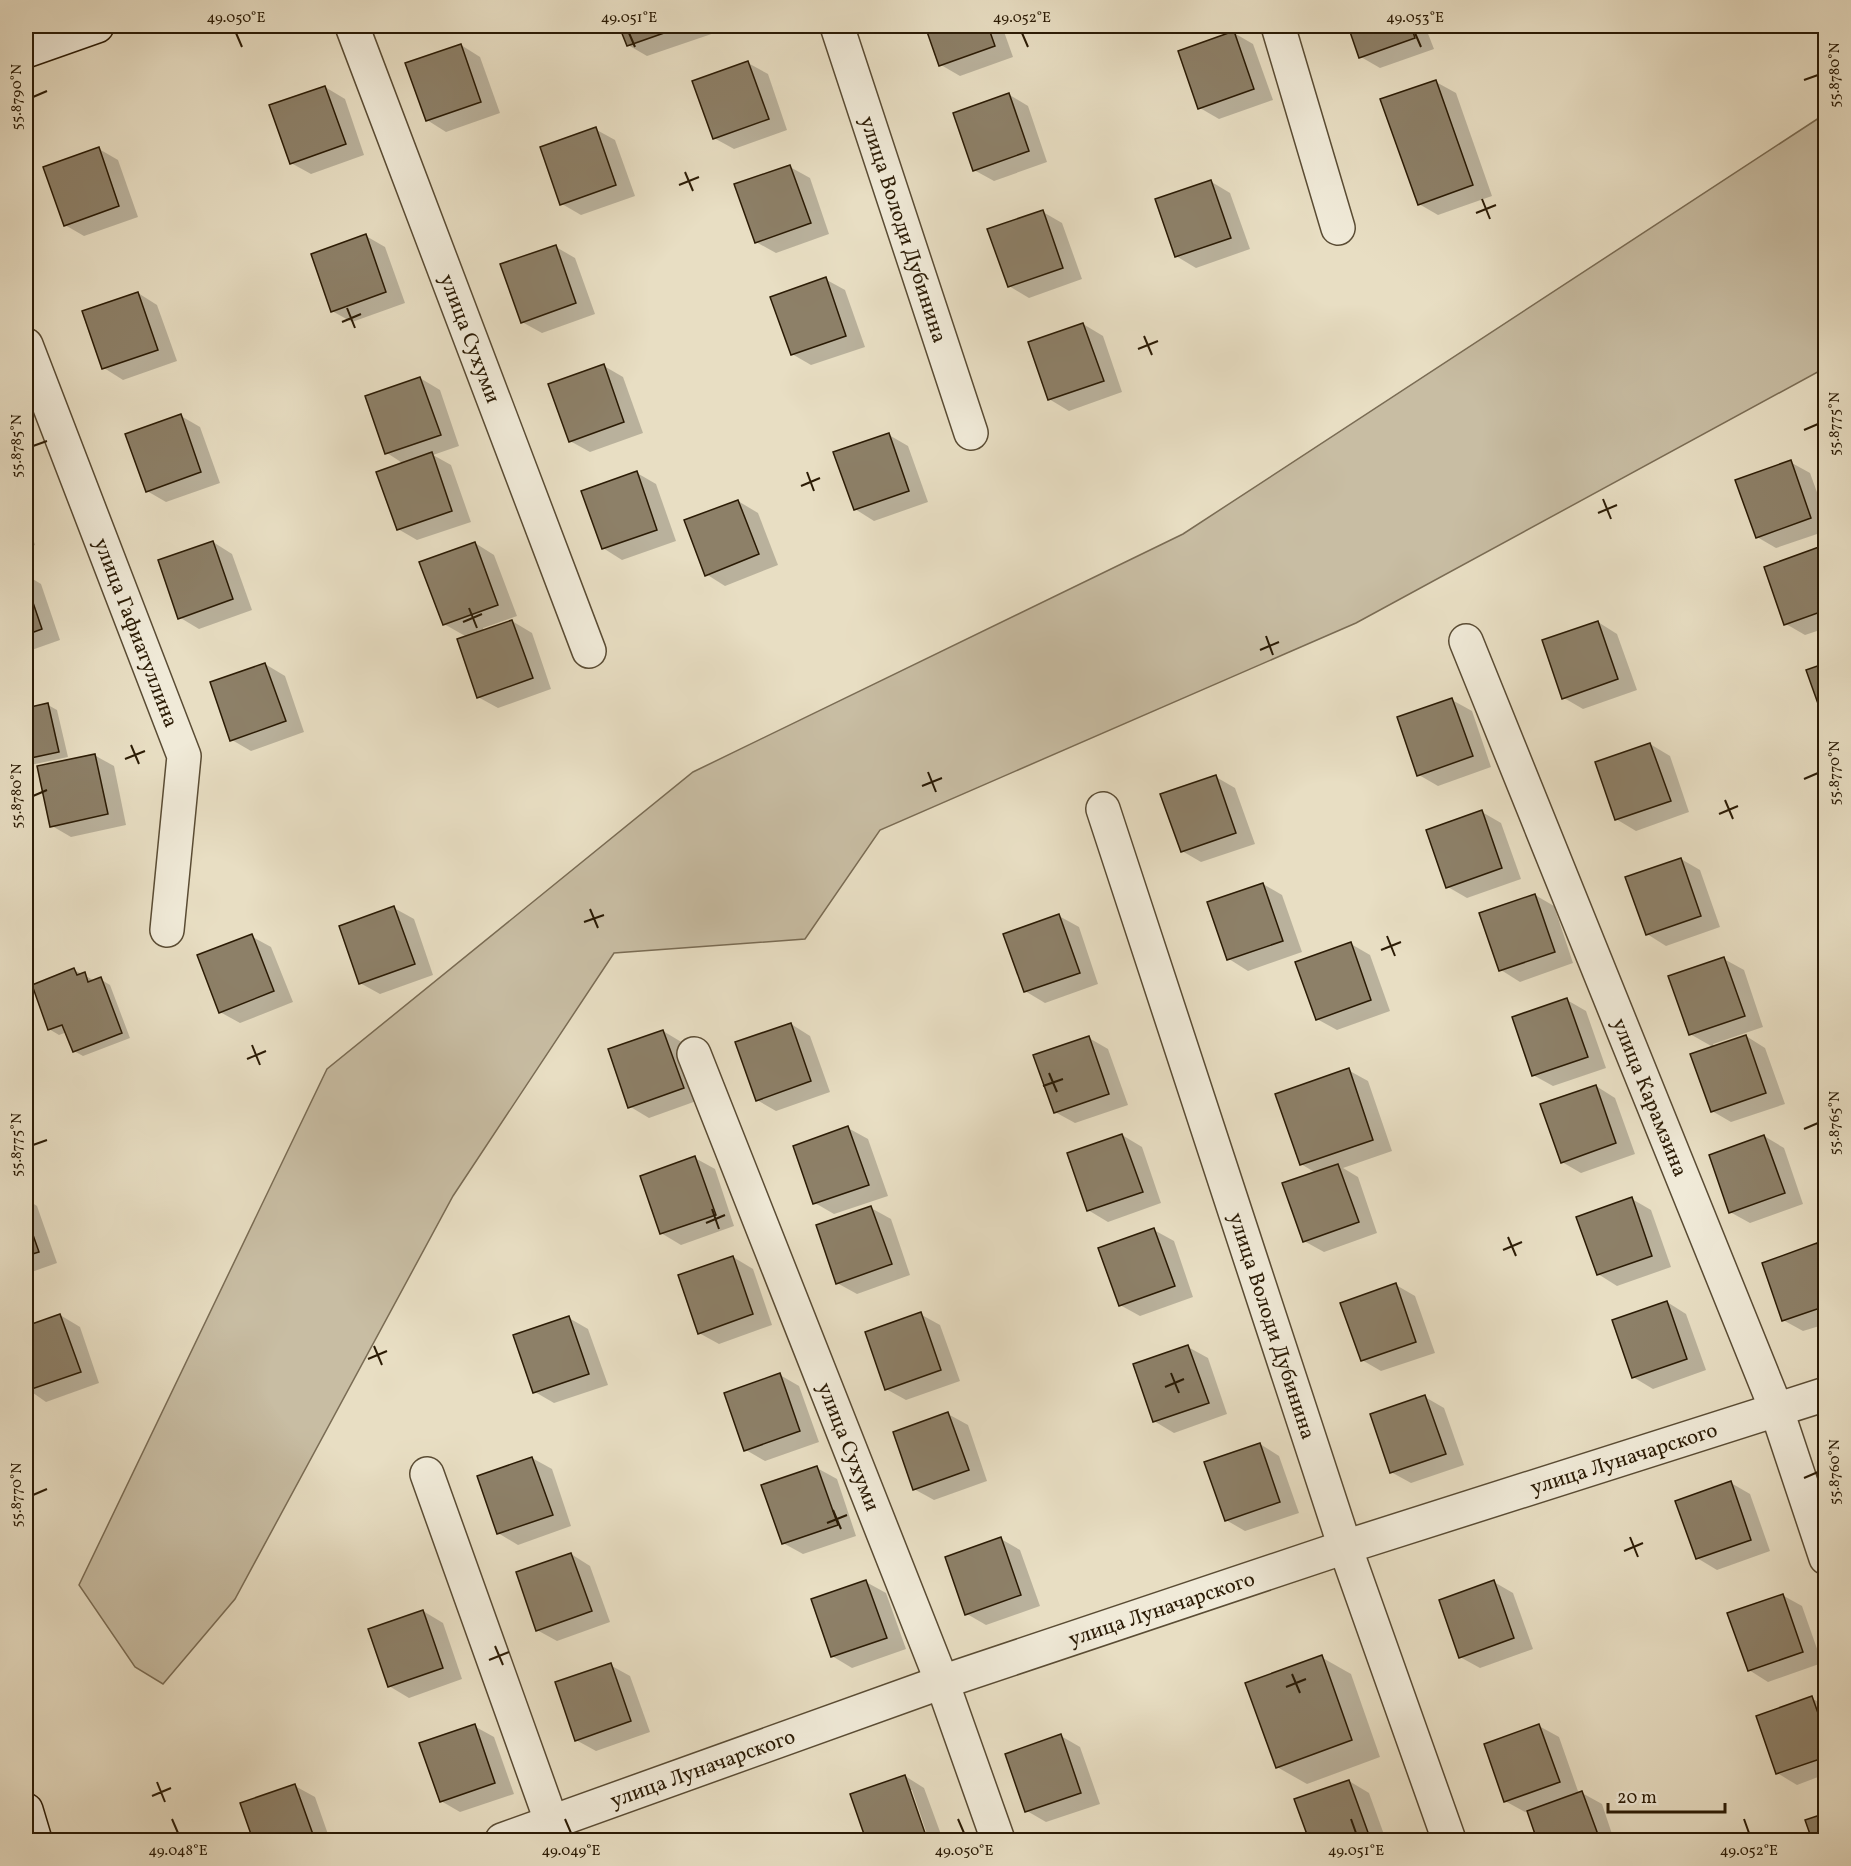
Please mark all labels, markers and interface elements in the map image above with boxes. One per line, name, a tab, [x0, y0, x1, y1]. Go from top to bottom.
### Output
text: 49.050°E	[207, 8, 265, 29]
text: 49.051°E	[601, 8, 657, 29]
text: 49.052°E	[993, 8, 1051, 29]
text: 49.053°E	[1386, 8, 1444, 29]
text: 55.8780°N	[1825, 42, 1846, 108]
text: 55.8790°N	[7, 64, 28, 130]
street label: улица Володи Дубинина	[852, 113, 953, 347]
street label: улица Сухуми	[431, 270, 507, 408]
text: 55.8775°N	[1825, 392, 1846, 456]
text: 55.8785°N	[7, 414, 28, 478]
street label: улица Гафиатуллина	[86, 534, 185, 732]
text: 55.8770°N	[1825, 741, 1846, 806]
text: 55.8780°N	[7, 763, 28, 829]
street label: улица Карамзина	[1604, 1014, 1694, 1181]
text: 55.8765°N	[1825, 1091, 1846, 1155]
text: 55.8775°N	[7, 1113, 28, 1177]
street label: улица Володи Дубинина	[1220, 1209, 1322, 1444]
street label: улица Сухуми	[809, 1378, 886, 1516]
street label: улица Луначарского	[1527, 1416, 1721, 1503]
text: 55.8760°N	[1825, 1439, 1846, 1505]
text: 55.8770°N	[7, 1463, 28, 1528]
street label: улица Луначарского	[1065, 1565, 1259, 1655]
street label: улица Луначарского	[606, 1723, 800, 1816]
scale bar	[1608, 1776, 1725, 1814]
text: 20 m	[1617, 1786, 1657, 1811]
text: 49.048°E	[148, 1841, 208, 1862]
text: 49.049°E	[541, 1841, 601, 1862]
text: 49.050°E	[935, 1841, 993, 1862]
text: 49.051°E	[1328, 1841, 1384, 1862]
text: 49.052°E	[1720, 1841, 1778, 1862]

